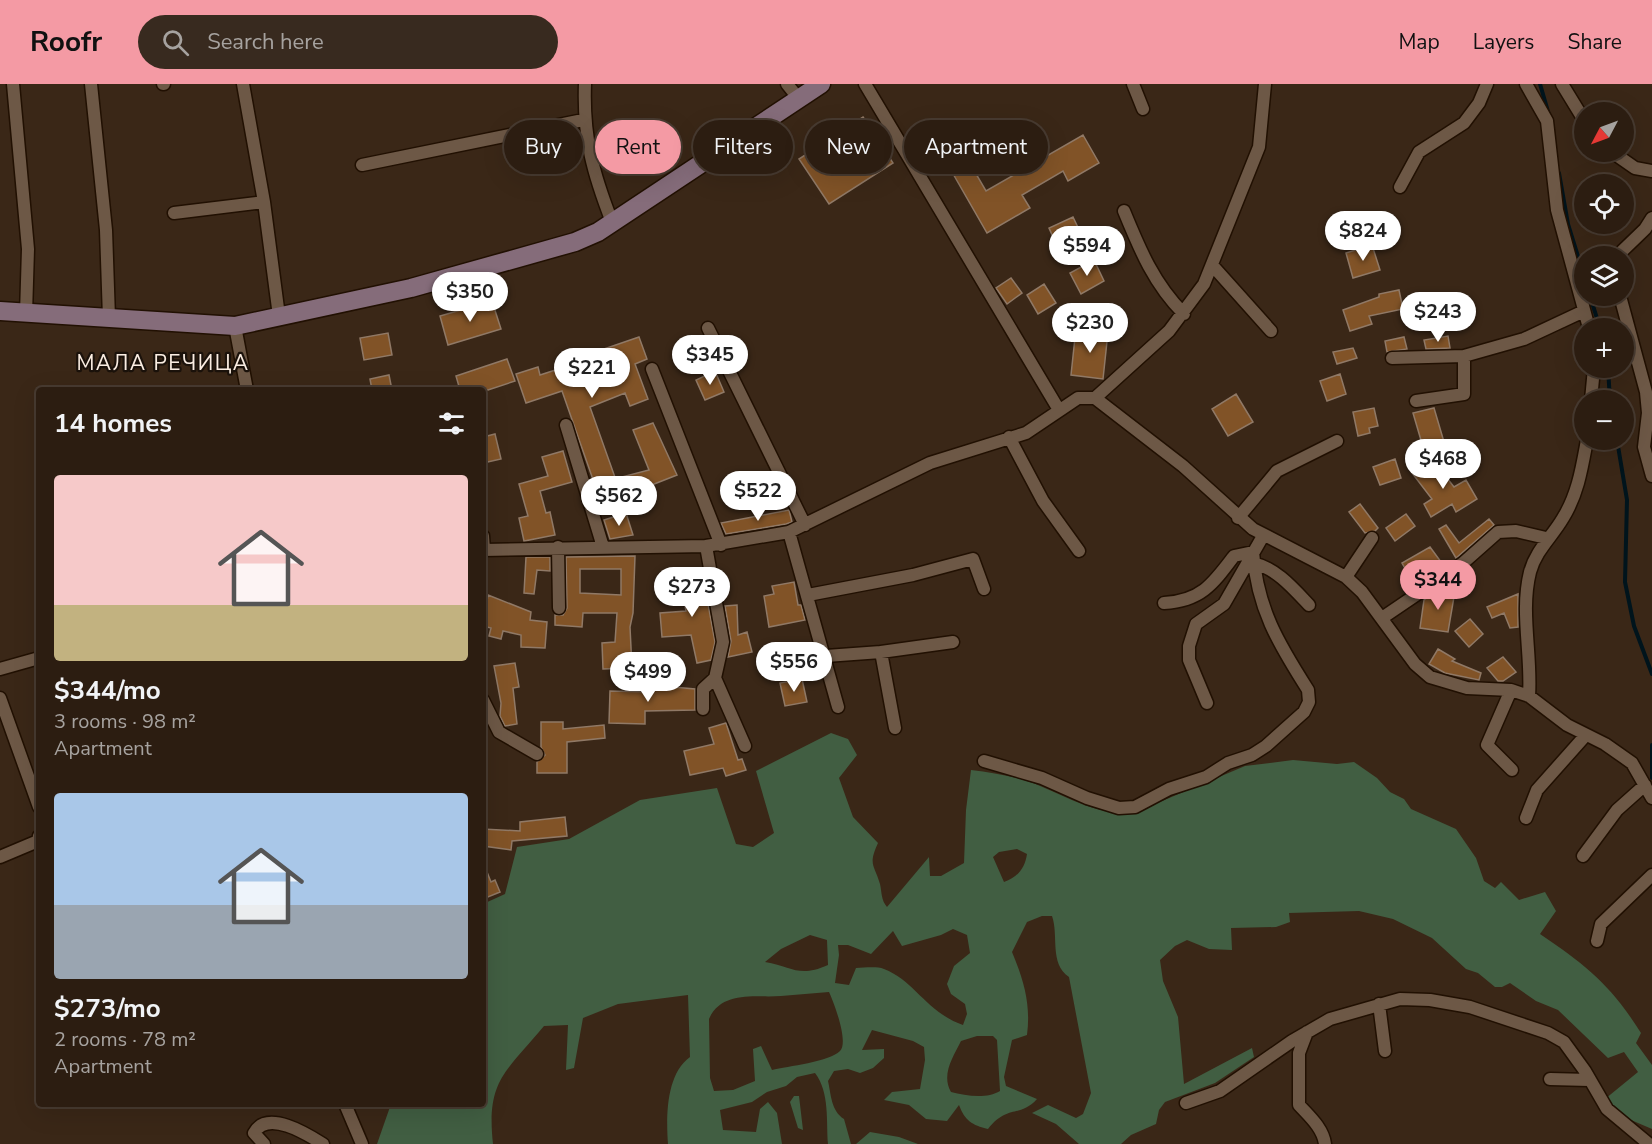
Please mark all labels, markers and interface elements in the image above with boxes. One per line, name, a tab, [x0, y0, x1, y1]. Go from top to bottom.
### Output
search box	[138, 15, 558, 69]
text: Roofr	[30, 23, 102, 61]
icon: search	[159, 26, 192, 59]
text: Search here	[207, 27, 324, 57]
text: Map	[1398, 28, 1440, 56]
text: Layers	[1473, 28, 1534, 56]
text: Share	[1567, 28, 1622, 56]
north arrow	[1574, 102, 1634, 162]
map controls	[1574, 102, 1634, 450]
chip: Buy	[504, 120, 583, 174]
chip: Rent	[595, 120, 681, 174]
chip: Filters	[693, 120, 793, 174]
chip: New	[805, 120, 892, 174]
chip: Apartment	[904, 120, 1048, 174]
button: locate	[1574, 174, 1634, 234]
pin: $824	[1327, 211, 1399, 262]
text: $824	[1339, 217, 1387, 244]
pin: $594	[1051, 226, 1123, 277]
text: $594	[1063, 232, 1111, 259]
button: layers	[1574, 246, 1634, 306]
pin: $350	[434, 272, 506, 323]
text: $350	[446, 278, 494, 305]
pin: $243	[1402, 292, 1474, 343]
text: $243	[1414, 298, 1462, 325]
pin: $230	[1054, 303, 1126, 354]
text: $230	[1066, 309, 1114, 336]
button: +	[1574, 318, 1634, 378]
pin: $345	[674, 335, 746, 386]
text: $345	[686, 341, 734, 368]
pin: $221	[556, 348, 628, 399]
district label: МАЛА РЕЧИЦА	[76, 349, 250, 377]
text: $221	[568, 354, 616, 381]
button: −	[1574, 390, 1634, 450]
text: 14 homes	[54, 406, 172, 441]
icon: filters	[435, 407, 468, 440]
pin: $468	[1407, 439, 1479, 490]
text: $468	[1419, 445, 1467, 472]
pin: $522	[722, 471, 794, 522]
pin: $562	[583, 476, 655, 527]
text: $522	[734, 477, 782, 504]
text: $562	[595, 482, 643, 509]
icon: home	[207, 514, 315, 622]
pin: $344	[1402, 560, 1474, 611]
text: $344	[1414, 566, 1462, 593]
pin: $273	[656, 567, 728, 618]
text: $273	[668, 573, 716, 600]
pin: $556	[758, 642, 830, 693]
text: $556	[770, 648, 818, 675]
pin: $499	[612, 652, 684, 703]
text: $499	[624, 658, 672, 685]
text: $344/mo	[54, 673, 161, 708]
text: 3 rooms · 98 m²	[54, 708, 196, 735]
text: Apartment	[54, 735, 152, 762]
icon: home	[207, 832, 315, 940]
text: $273/mo	[54, 991, 161, 1026]
text: 2 rooms · 78 m²	[54, 1026, 196, 1053]
text: Apartment	[54, 1053, 152, 1080]

